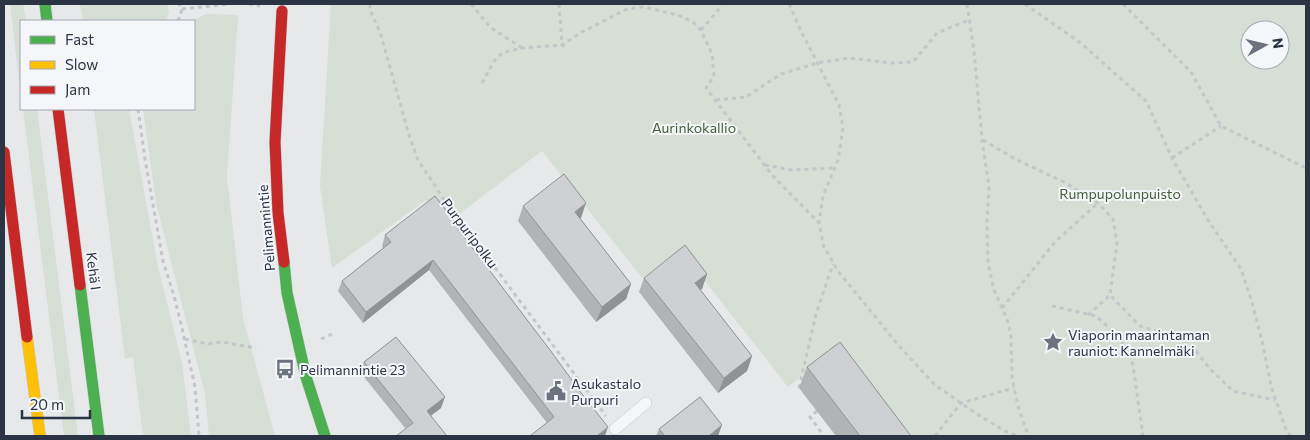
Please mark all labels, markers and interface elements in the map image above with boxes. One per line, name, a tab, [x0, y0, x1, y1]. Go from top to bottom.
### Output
legend	[20, 20, 195, 110]
north arrow	[1240, 20, 1290, 70]
text: Fast	[65, 30, 94, 48]
text: N	[1269, 37, 1288, 50]
text: Slow	[65, 55, 98, 73]
text: Jam	[65, 80, 90, 98]
park label: Aurinkokallio	[652, 119, 736, 136]
street label: Pelimannintie	[254, 184, 278, 272]
park label: Rumpupolunpuisto	[1059, 185, 1181, 202]
street label: Purpuripolku	[438, 195, 502, 271]
street label: Kehä I	[83, 251, 105, 291]
place label: Viaporin maarintaman rauniot: Kannelmäki	[1068, 326, 1210, 359]
place icon: Viaporin maarintaman rauniot: Kannelmäki	[1042, 331, 1064, 353]
bus stop icon: Pelimannintie 23	[274, 358, 296, 380]
place label: Pelimannintie 23	[300, 361, 405, 378]
place label: Asukastalo Purpuri	[571, 375, 641, 408]
public building icon: Asukastalo Purpuri	[545, 380, 567, 402]
scale bar	[22, 388, 90, 420]
text: 20 m	[30, 395, 64, 413]

